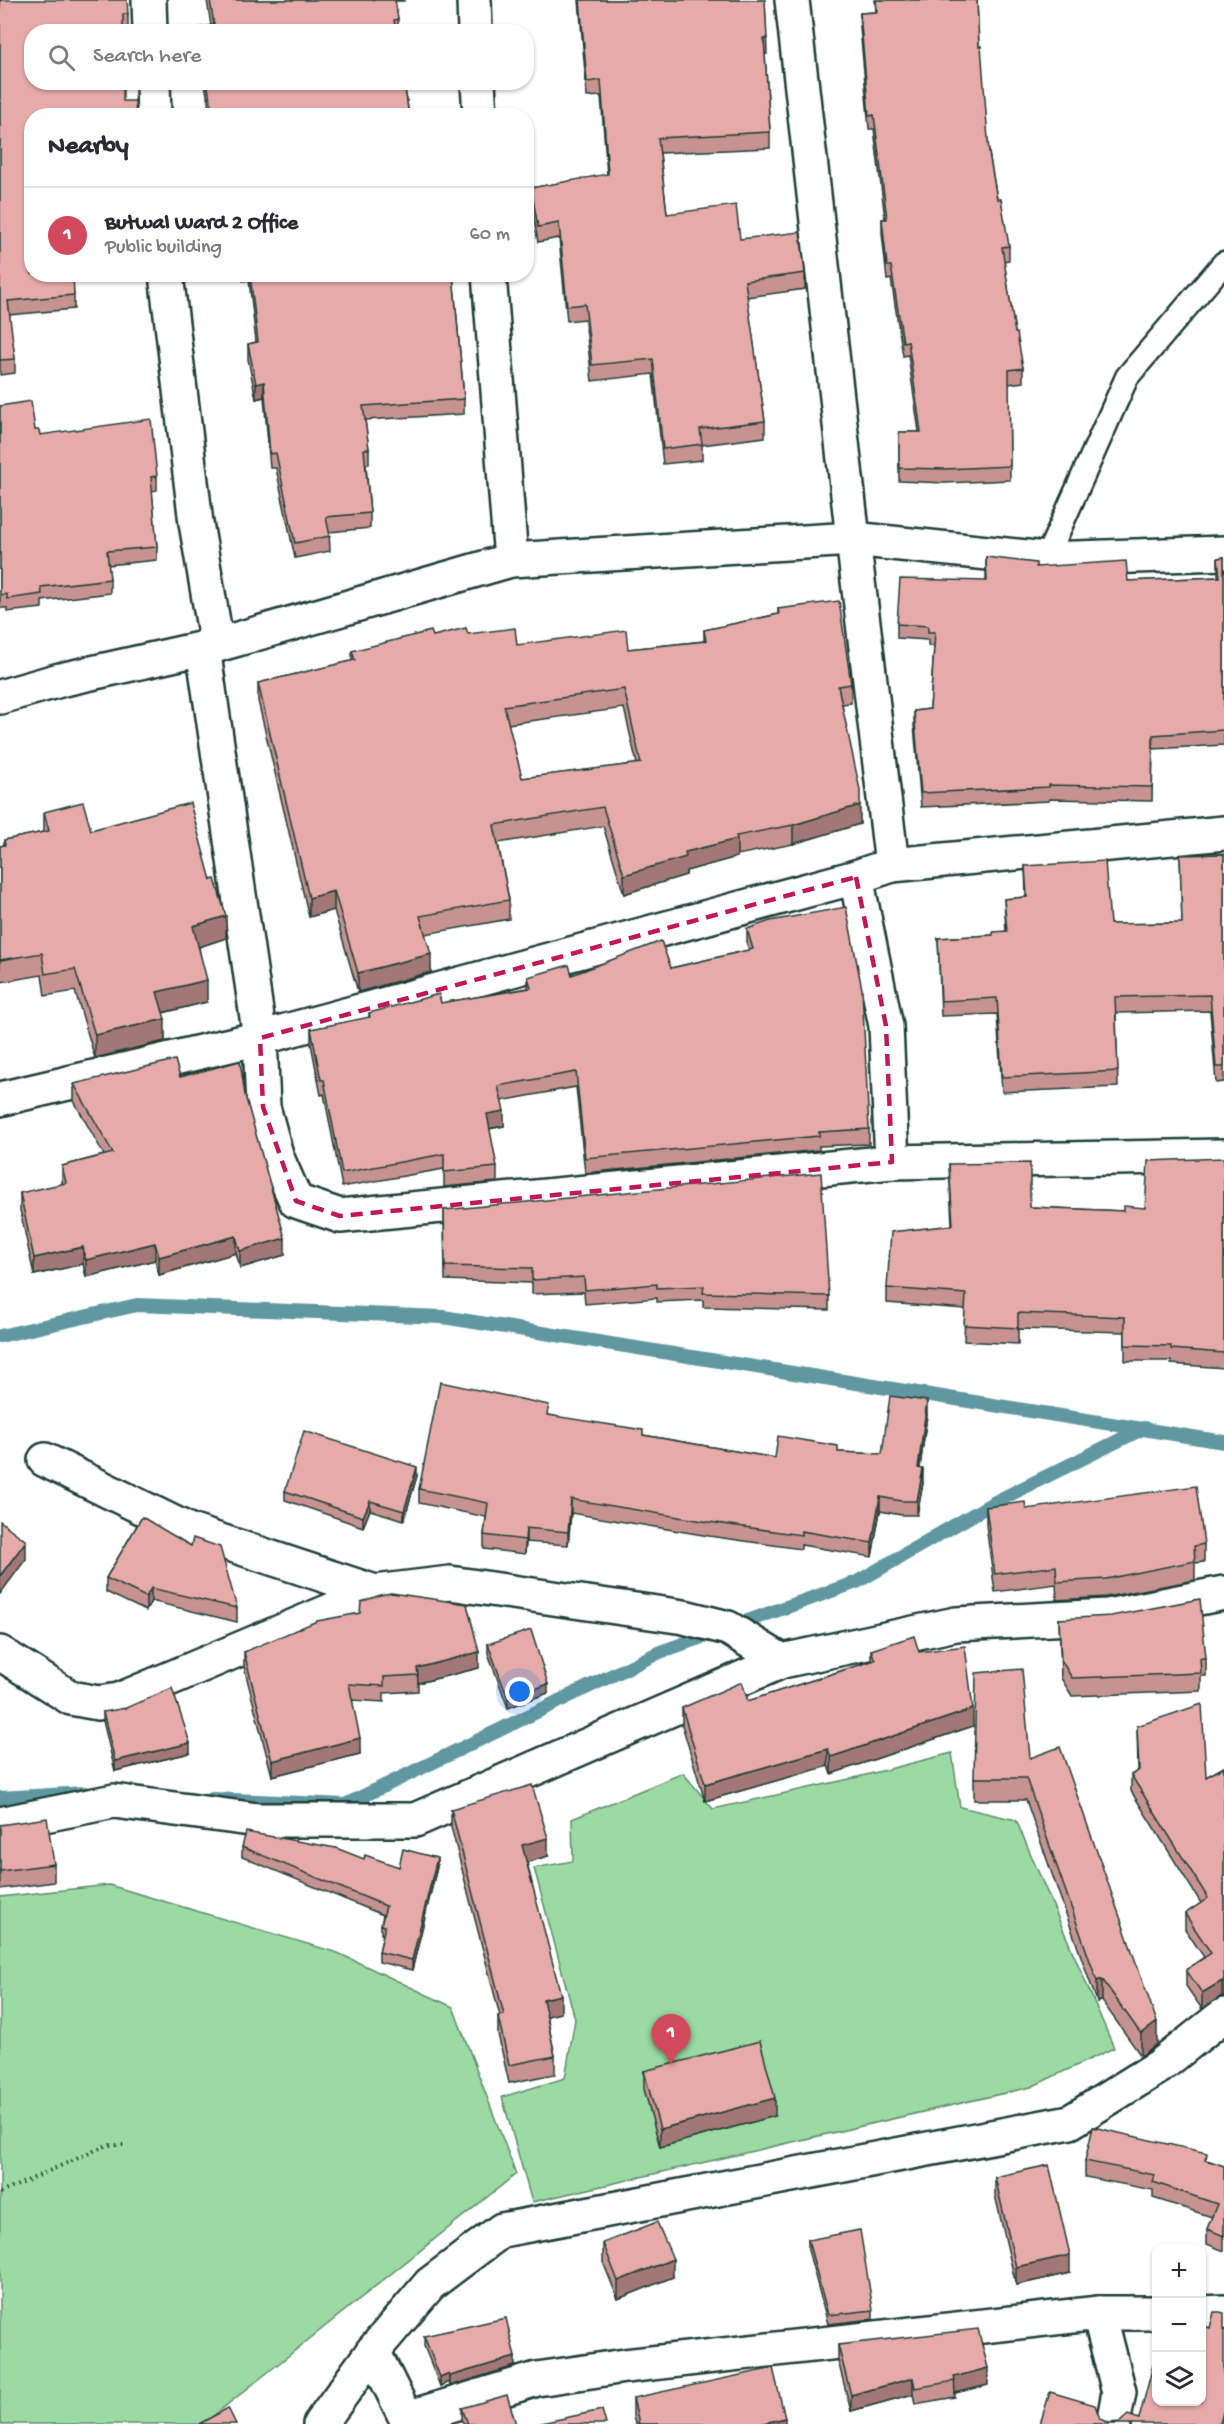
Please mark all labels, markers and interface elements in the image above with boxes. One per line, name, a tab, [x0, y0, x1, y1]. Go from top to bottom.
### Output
search box	[24, 24, 534, 90]
icon: search	[45, 41, 78, 74]
text: Search here	[93, 44, 201, 70]
text: Nearby	[48, 132, 129, 163]
text: Butwal Ward 2 Office	[105, 211, 298, 237]
text: 1	[63, 224, 72, 247]
text: 60 m	[470, 224, 510, 247]
text: Public building	[105, 237, 222, 260]
your location	[505, 1677, 534, 1706]
pin: 1	[652, 2014, 690, 2064]
map controls	[1152, 2244, 1206, 2406]
button: +	[1152, 2244, 1206, 2298]
button: −	[1152, 2298, 1206, 2352]
button: layers	[1152, 2352, 1206, 2406]

